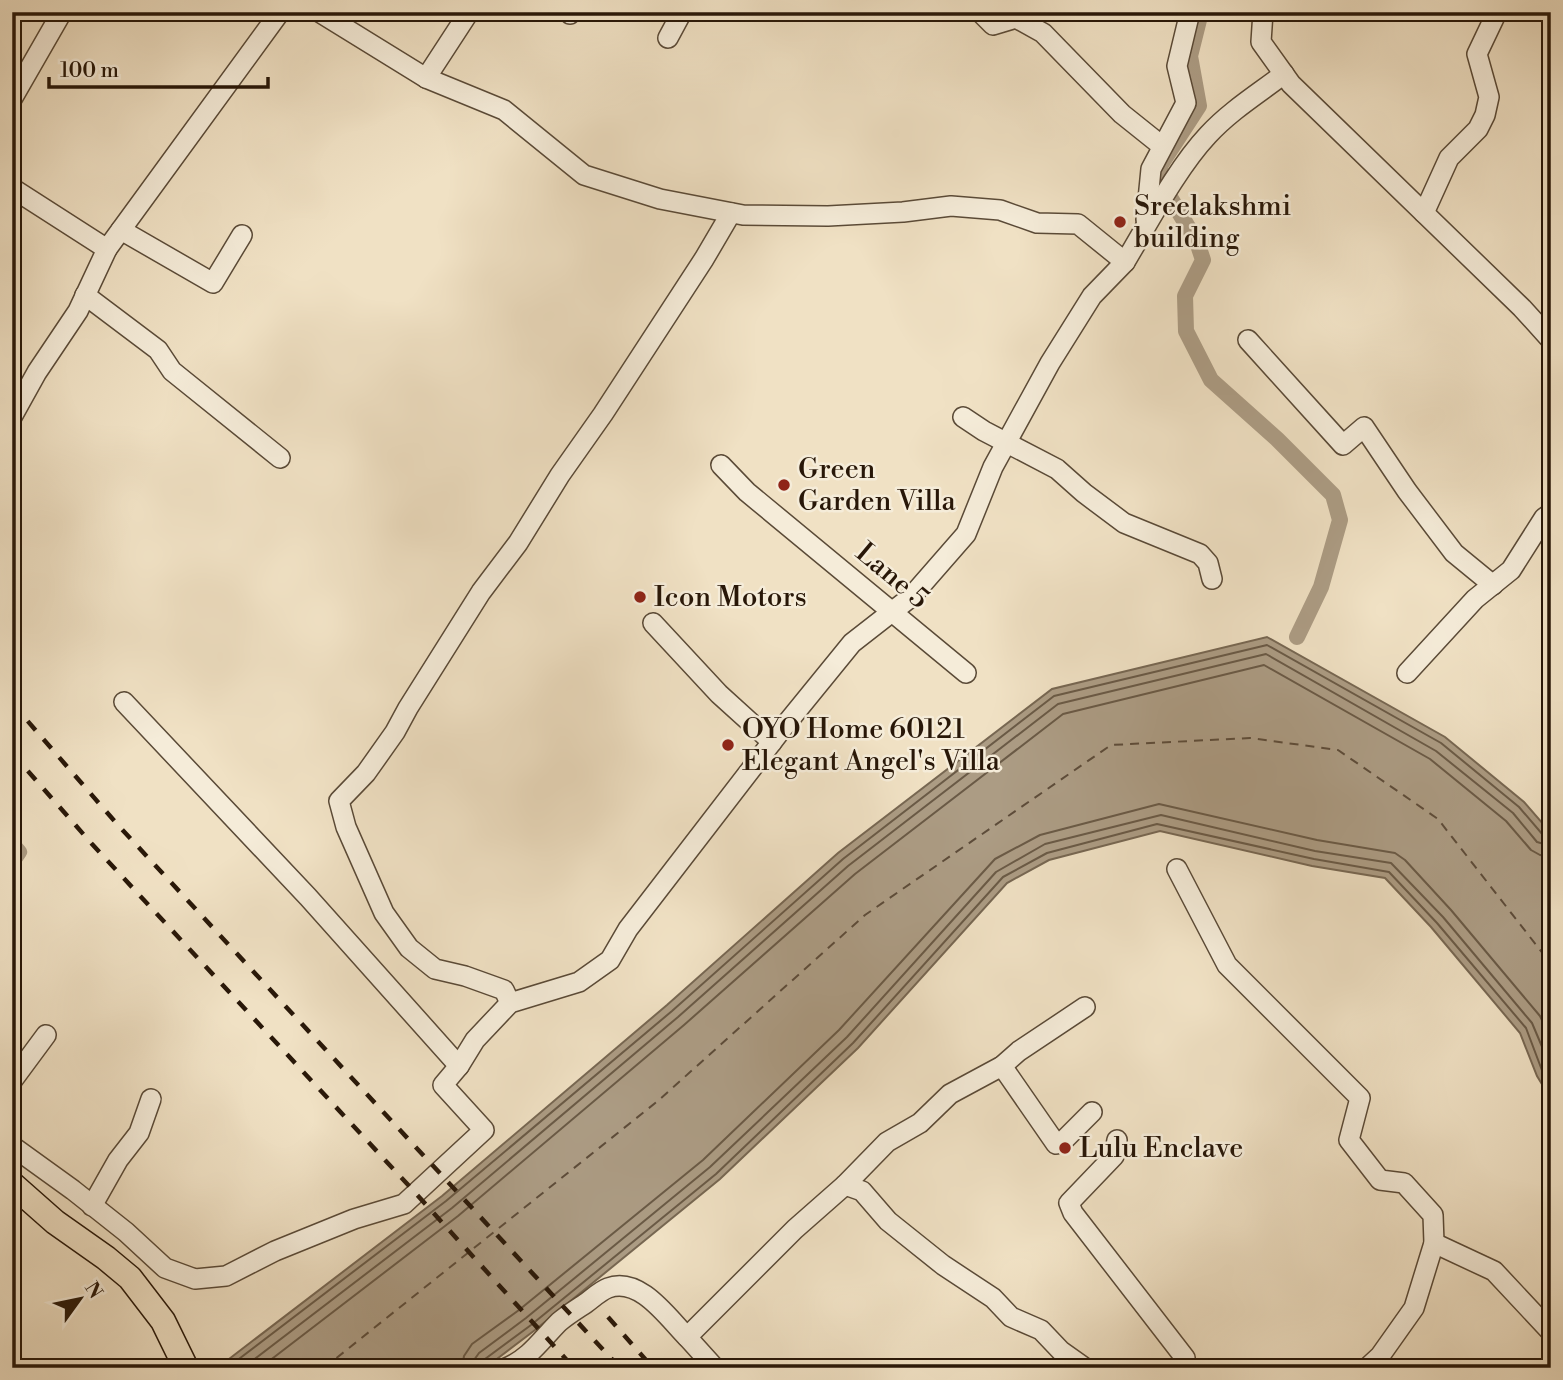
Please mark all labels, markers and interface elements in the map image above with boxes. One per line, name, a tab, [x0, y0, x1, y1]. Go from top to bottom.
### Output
scale bar	[49, 46, 268, 90]
text: 100 m	[60, 58, 119, 84]
place label: Sreelakshmi building	[1134, 189, 1291, 256]
marker: Sreelakshmi building	[1112, 214, 1128, 230]
place label: Green Garden Villa	[798, 452, 956, 519]
marker: Green Garden Villa	[776, 477, 792, 493]
street label: Lane 5	[848, 535, 936, 617]
place label: Icon Motors	[654, 580, 807, 615]
marker: Icon Motors	[632, 589, 648, 605]
place label: OYO Home 60121 Elegant Angel's Villa	[742, 712, 1001, 779]
marker: OYO Home 60121 Elegant Angel's Villa	[720, 737, 736, 753]
place label: Lulu Enclave	[1079, 1131, 1243, 1166]
marker: Lulu Enclave	[1057, 1140, 1073, 1156]
north arrow	[46, 1264, 116, 1334]
text: N	[79, 1277, 108, 1303]

